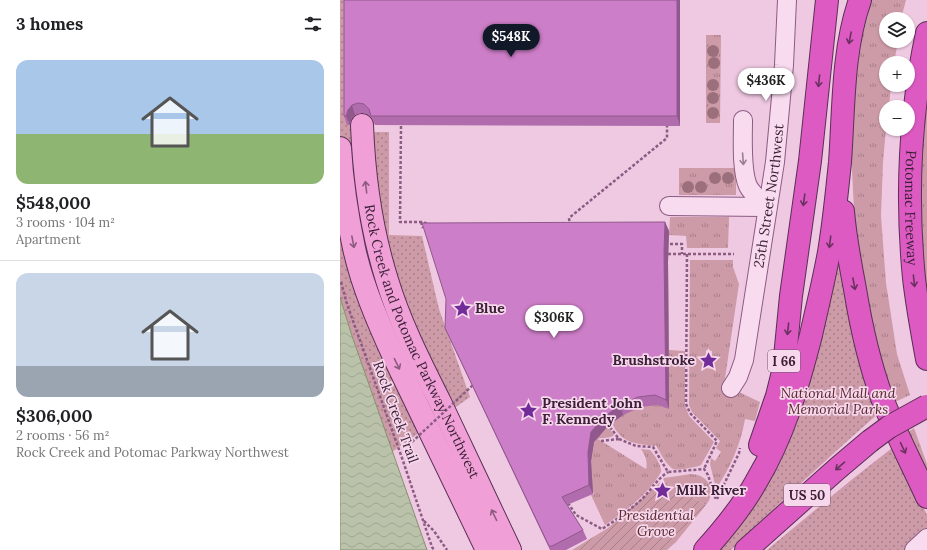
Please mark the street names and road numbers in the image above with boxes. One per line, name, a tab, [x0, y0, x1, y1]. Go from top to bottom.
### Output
street label: 25th Street Northwest	[750, 123, 788, 269]
street label: Potomac Freeway	[901, 150, 922, 267]
street label: Rock Creek and Potomac Parkway Northwest	[361, 203, 484, 482]
road number: I 66	[768, 350, 800, 372]
street label: Rock Creek Trail	[369, 359, 423, 466]
road number: US 50	[784, 484, 830, 506]

